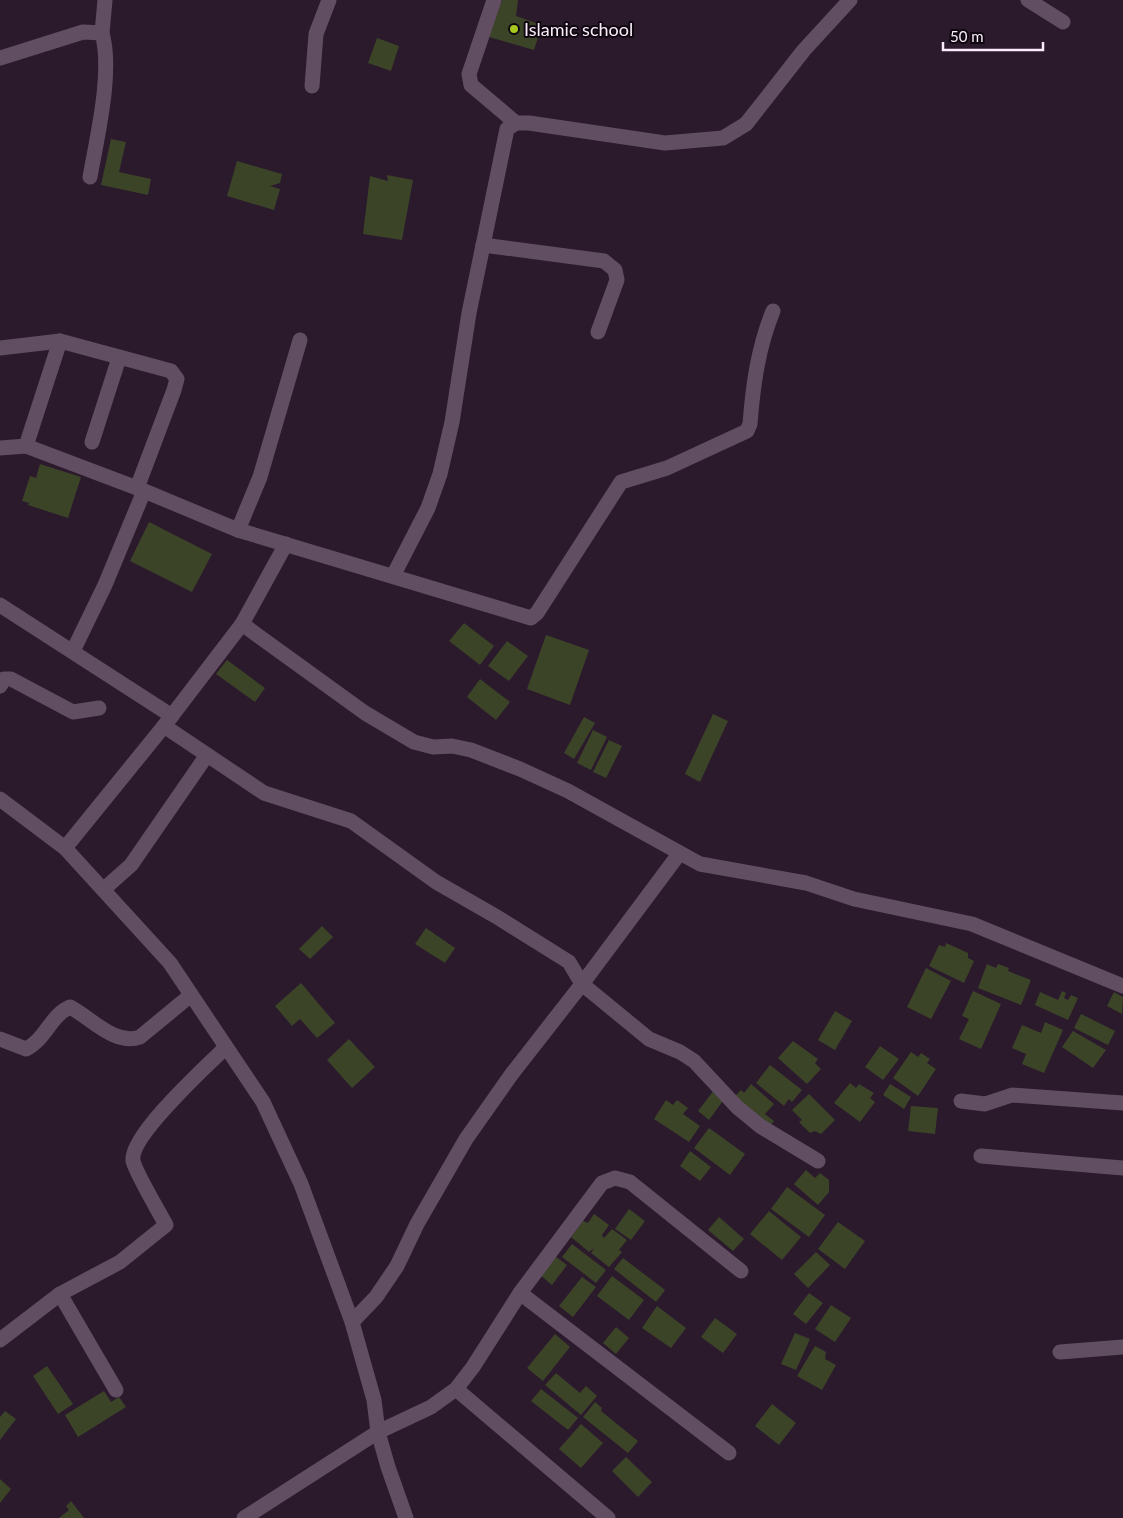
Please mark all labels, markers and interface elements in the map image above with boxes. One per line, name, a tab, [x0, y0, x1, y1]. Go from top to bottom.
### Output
place label: Islamic school	[524, 18, 633, 40]
scale bar	[943, 20, 1043, 52]
marker: Islamic school	[508, 23, 520, 35]
text: 50 m	[950, 27, 984, 45]

